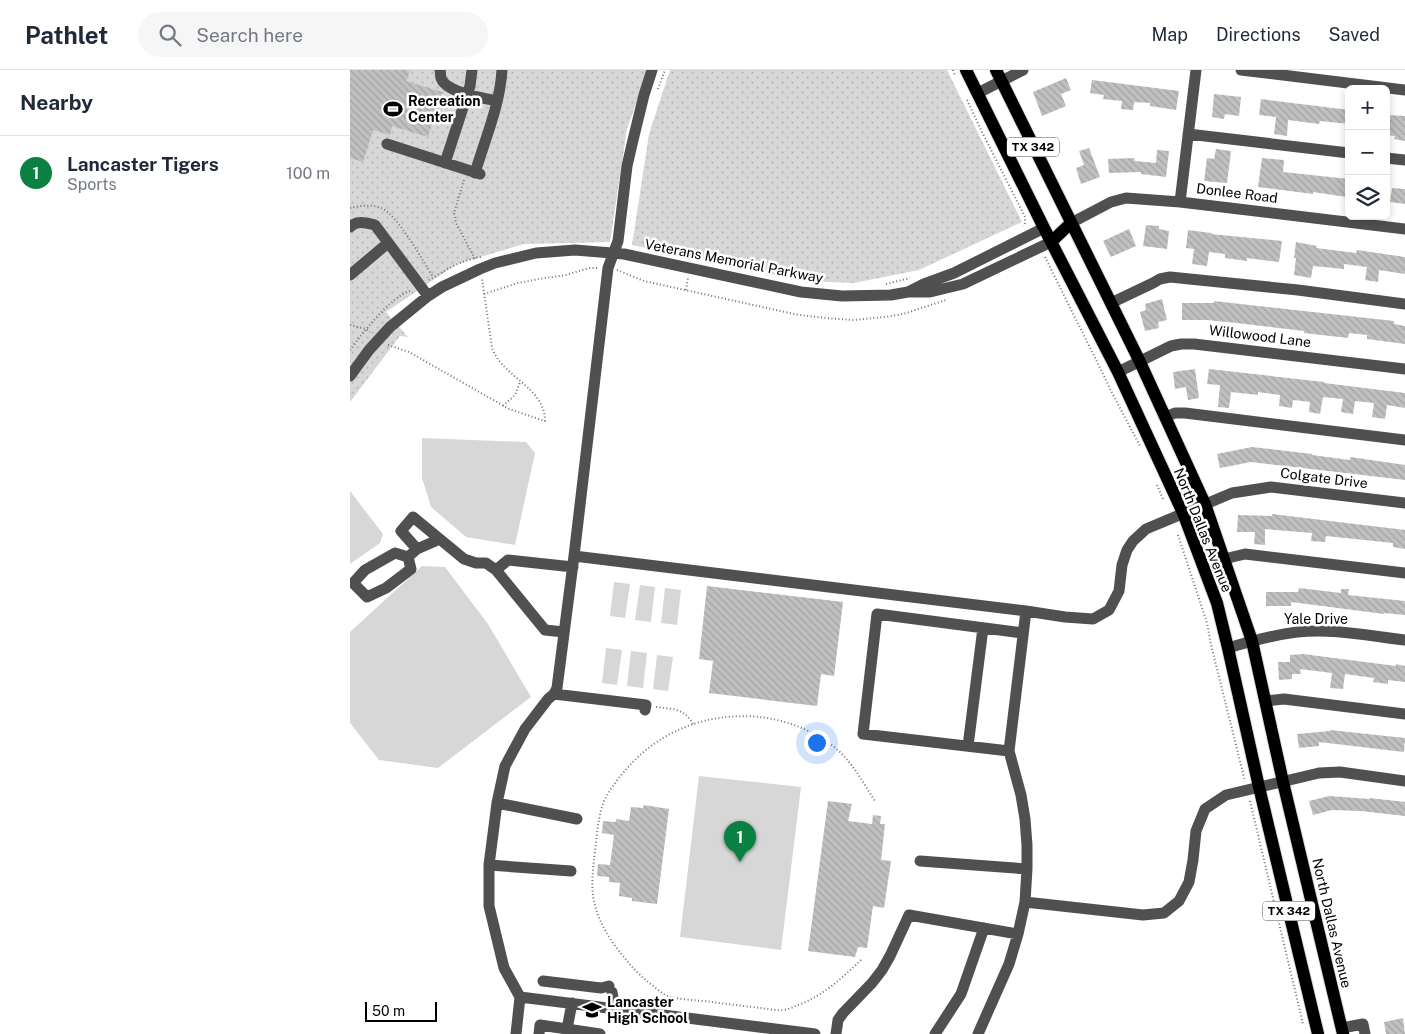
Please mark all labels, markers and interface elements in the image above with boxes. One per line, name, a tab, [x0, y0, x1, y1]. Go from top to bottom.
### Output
search box	[138, 12, 488, 57]
text: Pathlet	[25, 21, 108, 49]
icon: search	[156, 21, 184, 49]
text: Search here	[196, 24, 303, 46]
text: Map	[1151, 24, 1188, 45]
text: Directions	[1216, 24, 1301, 45]
text: Saved	[1329, 24, 1380, 45]
map controls	[1345, 85, 1390, 220]
button: +	[1345, 85, 1390, 130]
text: Nearby	[20, 90, 93, 115]
place label: Recreation Center	[408, 93, 481, 125]
sports icon: Recreation Center	[382, 98, 404, 120]
button: −	[1345, 130, 1390, 175]
road number: TX 342	[1007, 138, 1059, 156]
text: Lancaster Tigers	[67, 153, 219, 175]
text: 1	[33, 164, 39, 183]
text: 100 m	[286, 164, 330, 183]
text: Sports	[67, 175, 117, 194]
button: layers	[1345, 175, 1390, 220]
street label: Donlee Road	[1195, 180, 1279, 206]
street label: Veterans Memorial Parkway	[643, 236, 825, 286]
street label: Willowood Lane	[1208, 322, 1312, 350]
street label: Colgate Drive	[1279, 465, 1369, 491]
street label: North Dallas Avenue	[1171, 466, 1235, 594]
street label: Yale Drive	[1284, 611, 1348, 627]
your location	[804, 730, 830, 756]
pin: 1	[724, 821, 756, 862]
street label: North Dallas Avenue	[1309, 857, 1355, 989]
road number: TX 342	[1263, 901, 1315, 920]
place label: Lancaster High School	[607, 994, 688, 1026]
scale bar	[365, 999, 438, 1022]
school or university icon: Lancaster High School	[581, 999, 603, 1021]
text: 50 m	[372, 1003, 405, 1019]

